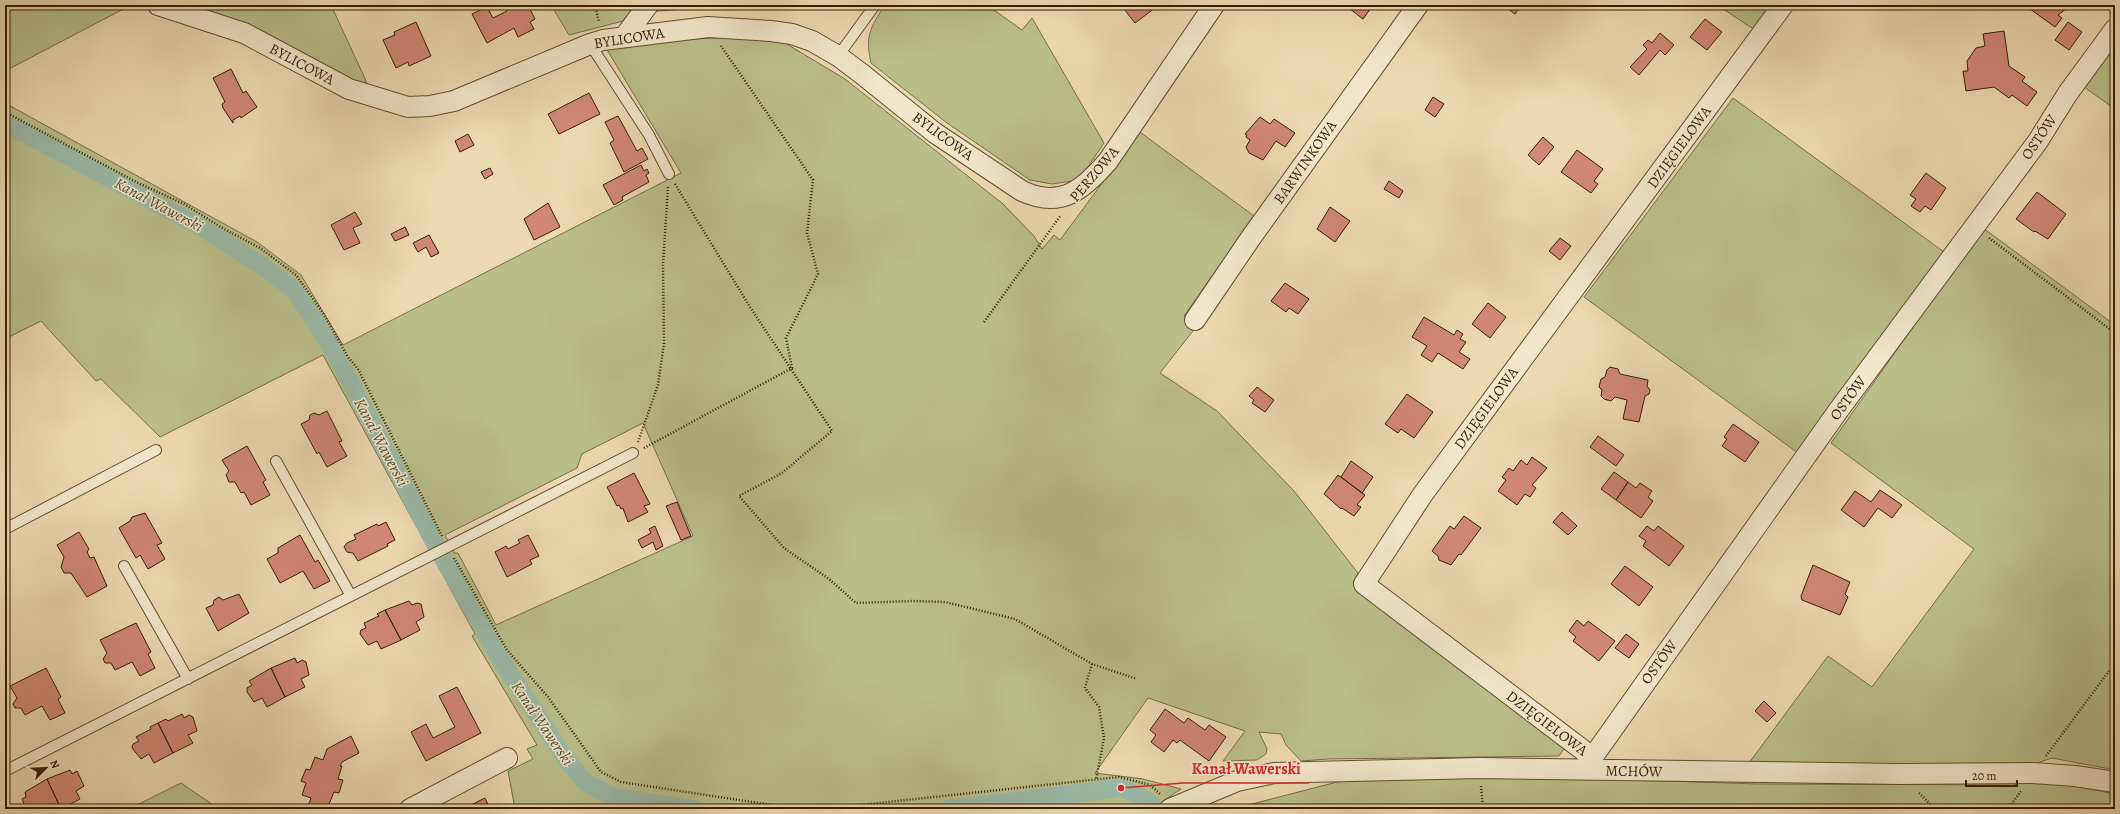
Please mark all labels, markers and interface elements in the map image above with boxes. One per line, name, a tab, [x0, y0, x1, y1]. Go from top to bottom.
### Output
street label: BYLICOWA	[592, 23, 666, 53]
street label: BYLICOWA	[266, 39, 338, 90]
street label: DZIĘGIELOWA	[1642, 102, 1716, 192]
street label: BYLICOWA	[908, 107, 978, 165]
street label: OSTÓW	[2017, 111, 2061, 163]
street label: BARWINKOWA	[1269, 116, 1341, 208]
street label: PERZOWA	[1065, 142, 1123, 206]
water label: Kanał Wawerski	[110, 172, 207, 237]
street label: DZIĘGIELOWA	[1449, 363, 1523, 453]
street label: OSTÓW	[1825, 372, 1871, 424]
water label: Kanał Wawerski	[349, 394, 414, 491]
street label: OSTÓW	[1636, 636, 1682, 688]
water label: Kanał Wawerski	[506, 677, 579, 770]
street label: DZIĘGIELOWA	[1502, 686, 1592, 760]
north arrow	[26, 748, 66, 788]
callout: Kanał Wawerski	[1183, 755, 1309, 783]
text: N	[46, 757, 63, 771]
text: Kanał Wawerski	[1191, 758, 1301, 780]
street label: MCHÓW	[1605, 761, 1663, 781]
scale bar	[1966, 762, 2017, 788]
text: 20 m	[1972, 768, 1996, 784]

